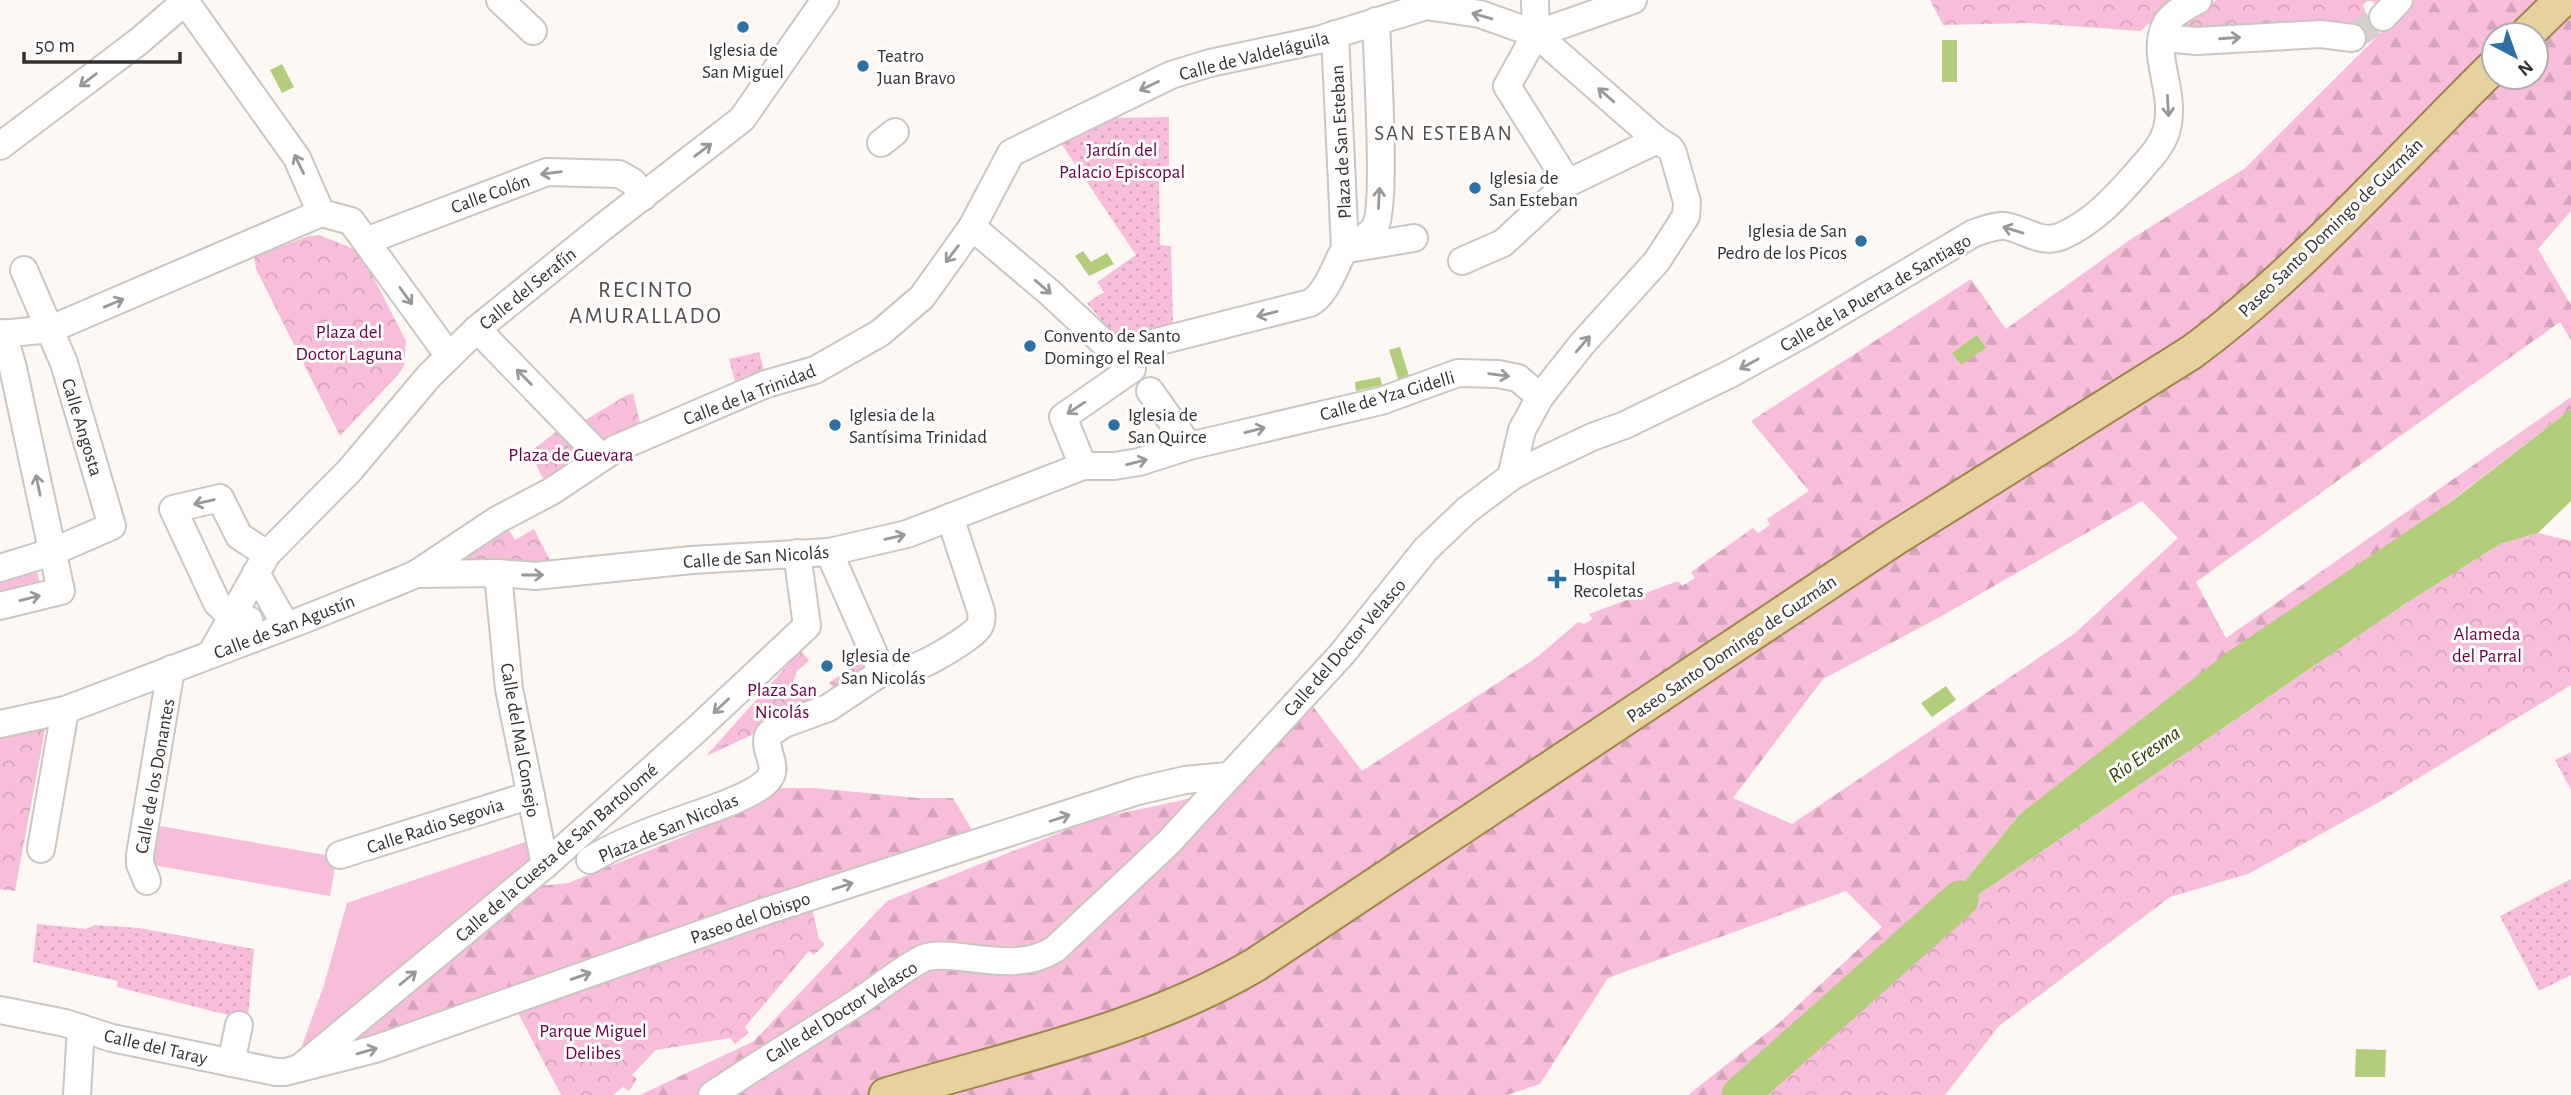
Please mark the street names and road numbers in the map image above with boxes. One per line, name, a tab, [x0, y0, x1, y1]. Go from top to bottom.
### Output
street label: Calle de Valdeláguila	[1177, 29, 1332, 84]
street label: Plaza de San Esteban	[1328, 65, 1355, 219]
street label: Paseo Santo Domingo de Guzmán	[2235, 135, 2427, 321]
street label: Calle Colón	[449, 171, 532, 217]
street label: Calle de la Puerta de Santiago	[1777, 231, 1975, 356]
street label: Calle del Serafín	[476, 245, 580, 334]
street label: Calle de la Trinidad	[681, 361, 818, 429]
street label: Calle de Yza Gidelli	[1318, 368, 1457, 425]
street label: Calle Angosta	[58, 376, 105, 479]
street label: Calle de San Nicolás	[682, 543, 830, 572]
street label: Paseo Santo Domingo de Guzmán	[1624, 572, 1840, 727]
street label: Calle del Doctor Velasco	[1280, 576, 1410, 720]
street label: Calle de San Agustín	[211, 592, 358, 663]
street label: Calle del Mal Consejo	[497, 662, 542, 819]
street label: Calle de los Donantes	[132, 697, 178, 855]
street label: Calle de la Cuesta de San Bartolomé	[452, 760, 662, 946]
street label: Plaza de San Nicolas	[596, 790, 741, 866]
street label: Calle Radio Segovia	[365, 795, 506, 858]
street label: Paseo del Obispo	[688, 889, 813, 948]
street label: Calle del Doctor Velasco	[762, 958, 921, 1067]
street label: Calle del Taray	[102, 1026, 209, 1069]

